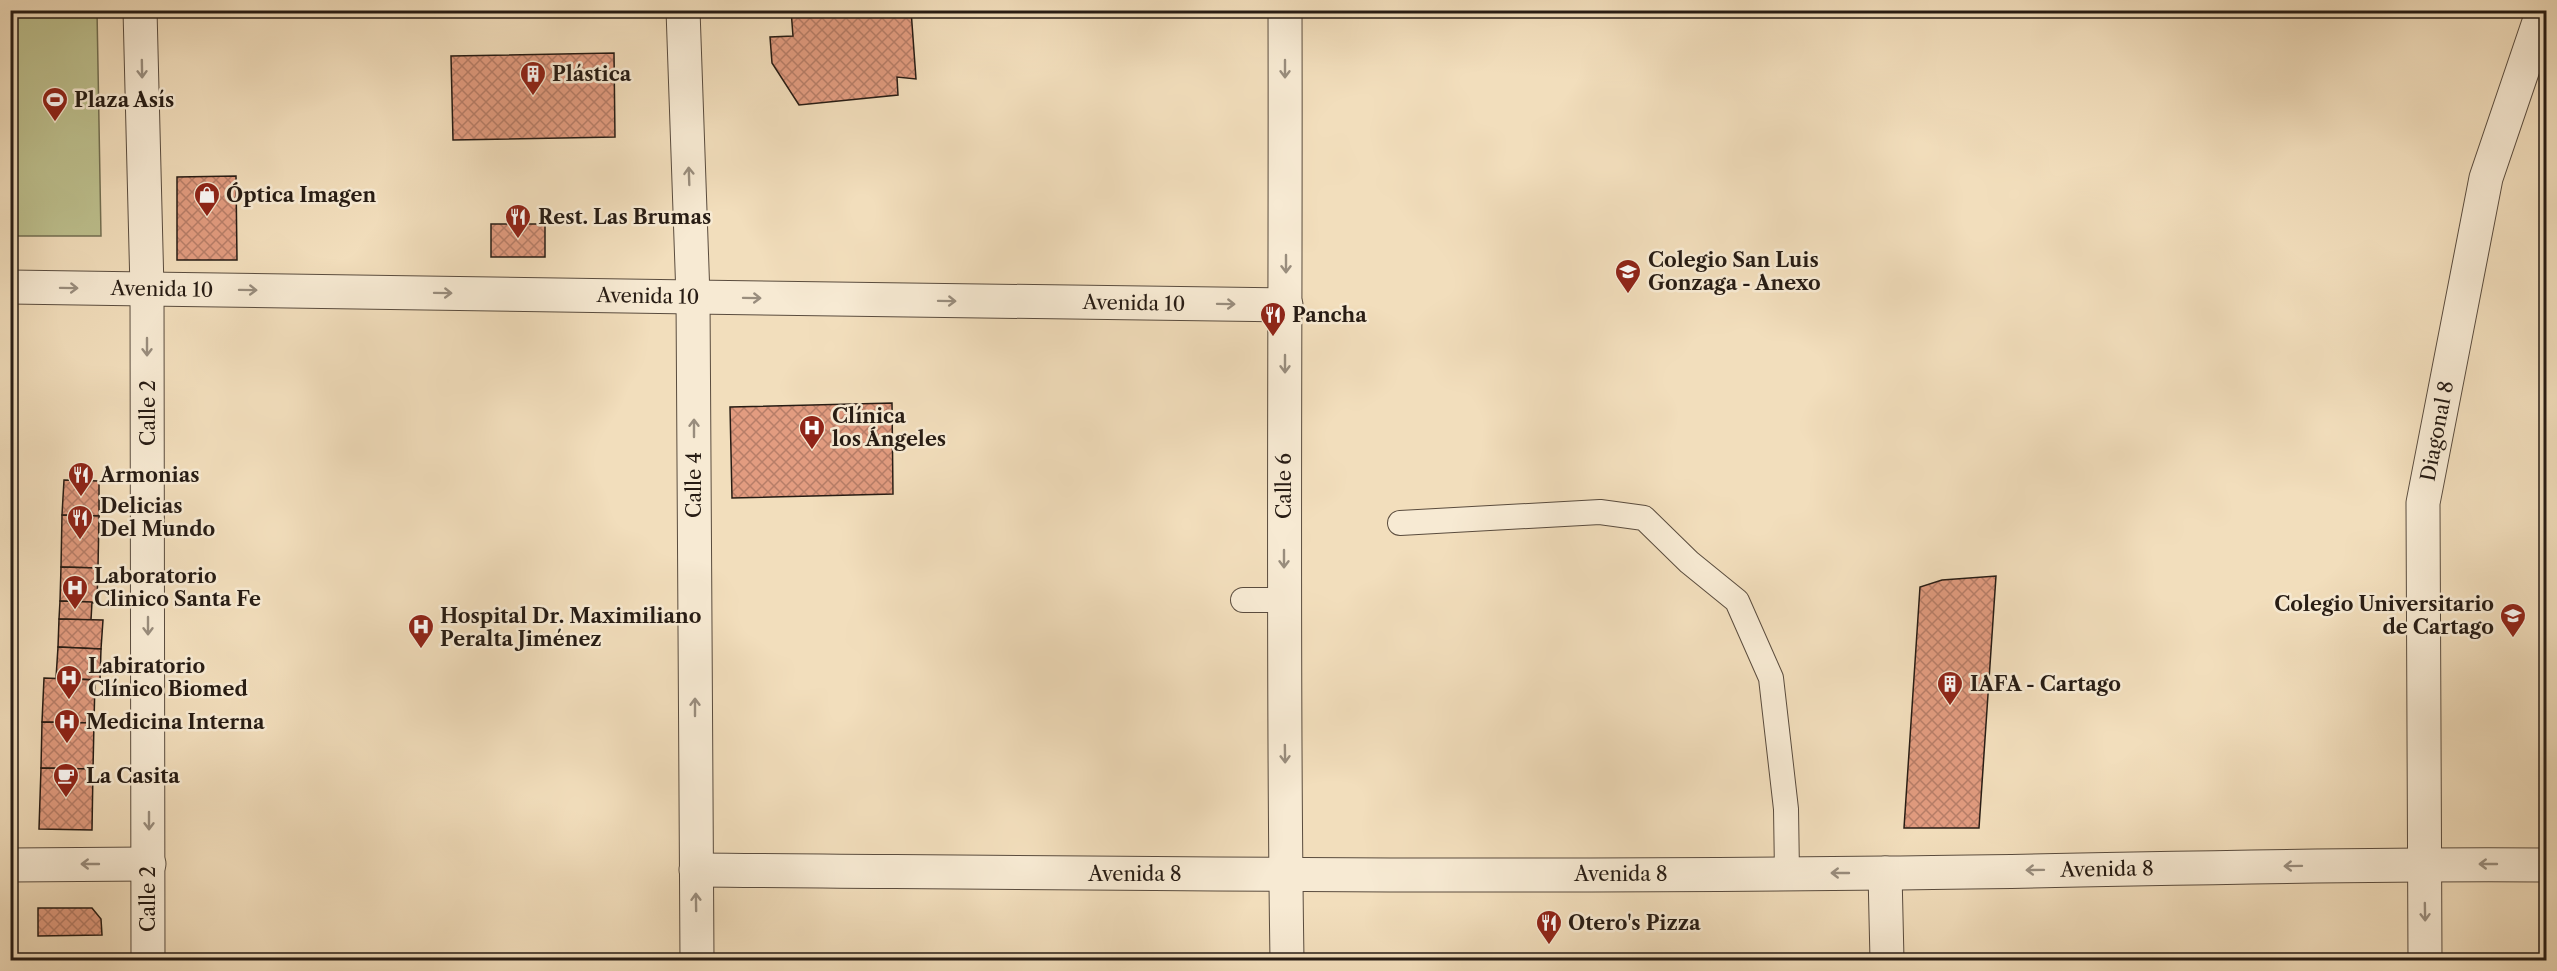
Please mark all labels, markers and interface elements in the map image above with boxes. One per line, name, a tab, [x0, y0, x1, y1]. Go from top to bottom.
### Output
one-way arrow	[136, 58, 147, 78]
one-way arrow	[1279, 58, 1291, 78]
building icon: Plástica	[518, 59, 548, 97]
place label: Plástica	[552, 62, 632, 86]
sports icon: Plaza Asís	[40, 85, 70, 123]
place label: Plaza Asís	[74, 88, 174, 112]
one-way arrow	[683, 166, 695, 186]
shop icon: Óptica Imagen	[192, 180, 222, 218]
place label: Óptica Imagen	[226, 182, 376, 207]
restaurant icon: Rest. Las Brumas	[503, 202, 533, 240]
place label: Rest. Las Brumas	[538, 205, 711, 229]
place label: Colegio San Luis Gonzaga - Anexo	[1648, 248, 1821, 295]
one-way arrow	[1280, 253, 1292, 273]
school or university icon: Colegio San Luis Gonzaga - Anexo	[1613, 257, 1643, 295]
street label: Avenida 10	[110, 276, 213, 302]
one-way arrow	[58, 282, 78, 294]
street label: Avenida 10	[596, 283, 699, 309]
one-way arrow	[237, 284, 257, 296]
one-way arrow	[432, 287, 452, 299]
street label: Avenida 10	[1082, 290, 1185, 316]
one-way arrow	[741, 292, 761, 304]
one-way arrow	[936, 295, 956, 306]
one-way arrow	[1215, 298, 1235, 310]
restaurant icon: Pancha	[1258, 300, 1288, 338]
place label: Pancha	[1292, 303, 1367, 327]
one-way arrow	[141, 337, 153, 357]
one-way arrow	[1279, 353, 1291, 373]
street label: Diagonal 8	[2416, 379, 2458, 483]
street label: Calle 2	[136, 380, 160, 446]
place label: Clínica los Ángeles	[832, 404, 946, 451]
hospital icon: Clínica los Ángeles	[797, 413, 827, 451]
one-way arrow	[688, 419, 700, 439]
street label: Calle 4	[682, 452, 706, 518]
street label: Calle 6	[1272, 453, 1296, 519]
restaurant icon: Armonias	[66, 460, 96, 498]
place label: Armonias	[99, 463, 200, 487]
place label: Delicias Del Mundo	[100, 494, 215, 541]
restaurant icon: Delicias Del Mundo	[65, 503, 95, 541]
one-way arrow	[1278, 548, 1290, 568]
place label: Laboratorio Clinico Santa Fe	[94, 564, 261, 611]
hospital icon: Laboratorio Clinico Santa Fe	[60, 573, 90, 611]
place label: Colegio Universitario de Cartago	[2274, 592, 2494, 639]
school or university icon: Colegio Universitario de Cartago	[2498, 601, 2528, 639]
place label: Hospital Dr. Maximiliano Peralta Jiménez	[440, 604, 701, 651]
hospital icon: Hospital Dr. Maximiliano Peralta Jiménez	[406, 612, 436, 650]
one-way arrow	[142, 616, 154, 636]
place label: Labiratorio Clínico Biomed	[88, 654, 248, 701]
hospital icon: Labiratorio Clínico Biomed	[54, 663, 84, 701]
building icon: IAFA - Cartago	[1935, 669, 1965, 707]
place label: IAFA - Cartago	[1970, 672, 2121, 696]
one-way arrow	[689, 698, 701, 718]
hospital icon: Medicina Interna	[52, 707, 82, 745]
place label: Medicina Interna	[86, 710, 265, 734]
one-way arrow	[1279, 743, 1291, 763]
cafe icon: La Casita	[51, 761, 81, 799]
place label: La Casita	[86, 764, 180, 788]
one-way arrow	[143, 811, 155, 831]
street label: Avenida 8	[2059, 856, 2154, 882]
one-way arrow	[81, 858, 101, 870]
one-way arrow	[2479, 858, 2499, 870]
one-way arrow	[2284, 860, 2304, 872]
street label: Avenida 8	[1087, 862, 1182, 886]
street label: Avenida 8	[1573, 862, 1668, 886]
one-way arrow	[2026, 865, 2046, 876]
street label: Calle 2	[136, 866, 160, 932]
one-way arrow	[1831, 867, 1851, 879]
one-way arrow	[691, 893, 702, 913]
one-way arrow	[2419, 902, 2431, 922]
restaurant icon: Otero's Pizza	[1534, 908, 1564, 946]
place label: Otero's Pizza	[1568, 911, 1701, 935]

